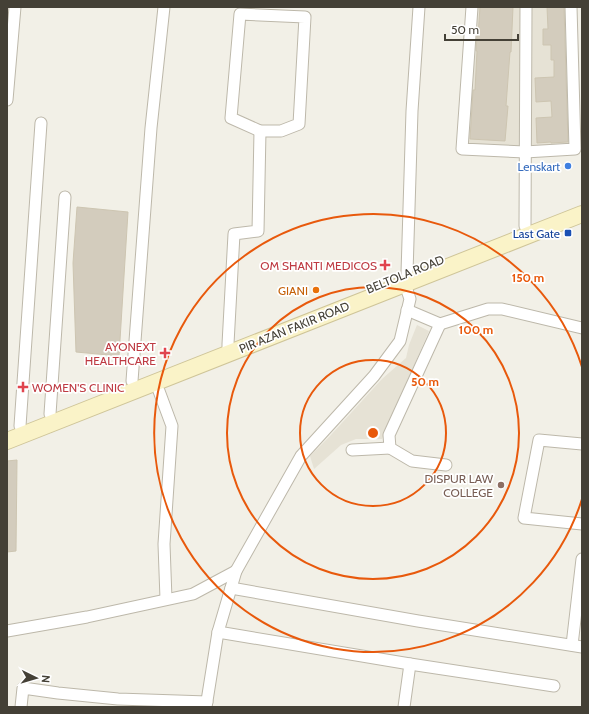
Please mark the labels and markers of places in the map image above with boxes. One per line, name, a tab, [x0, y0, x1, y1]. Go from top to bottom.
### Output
place label: Lenskart	[517, 159, 560, 174]
marker: Lenskart	[563, 161, 573, 171]
place label: Last Gate	[513, 226, 560, 241]
marker: Last Gate	[563, 228, 573, 238]
place label: OM SHANTI MEDICOS	[260, 258, 377, 273]
marker: OM SHANTI MEDICOS	[380, 260, 390, 270]
place label: GIANI	[278, 283, 308, 298]
marker: GIANI	[311, 285, 321, 295]
place label: AYONEXT HEALTHCARE	[85, 339, 157, 368]
marker: AYONEXT HEALTHCARE	[159, 347, 171, 359]
place label: WOMEN'S CLINIC	[32, 380, 124, 395]
marker: WOMEN'S CLINIC	[17, 381, 29, 393]
centre of rings	[366, 426, 380, 440]
place label: DISPUR LAW COLLEGE	[424, 471, 494, 500]
marker: DISPUR LAW COLLEGE	[496, 480, 506, 490]

